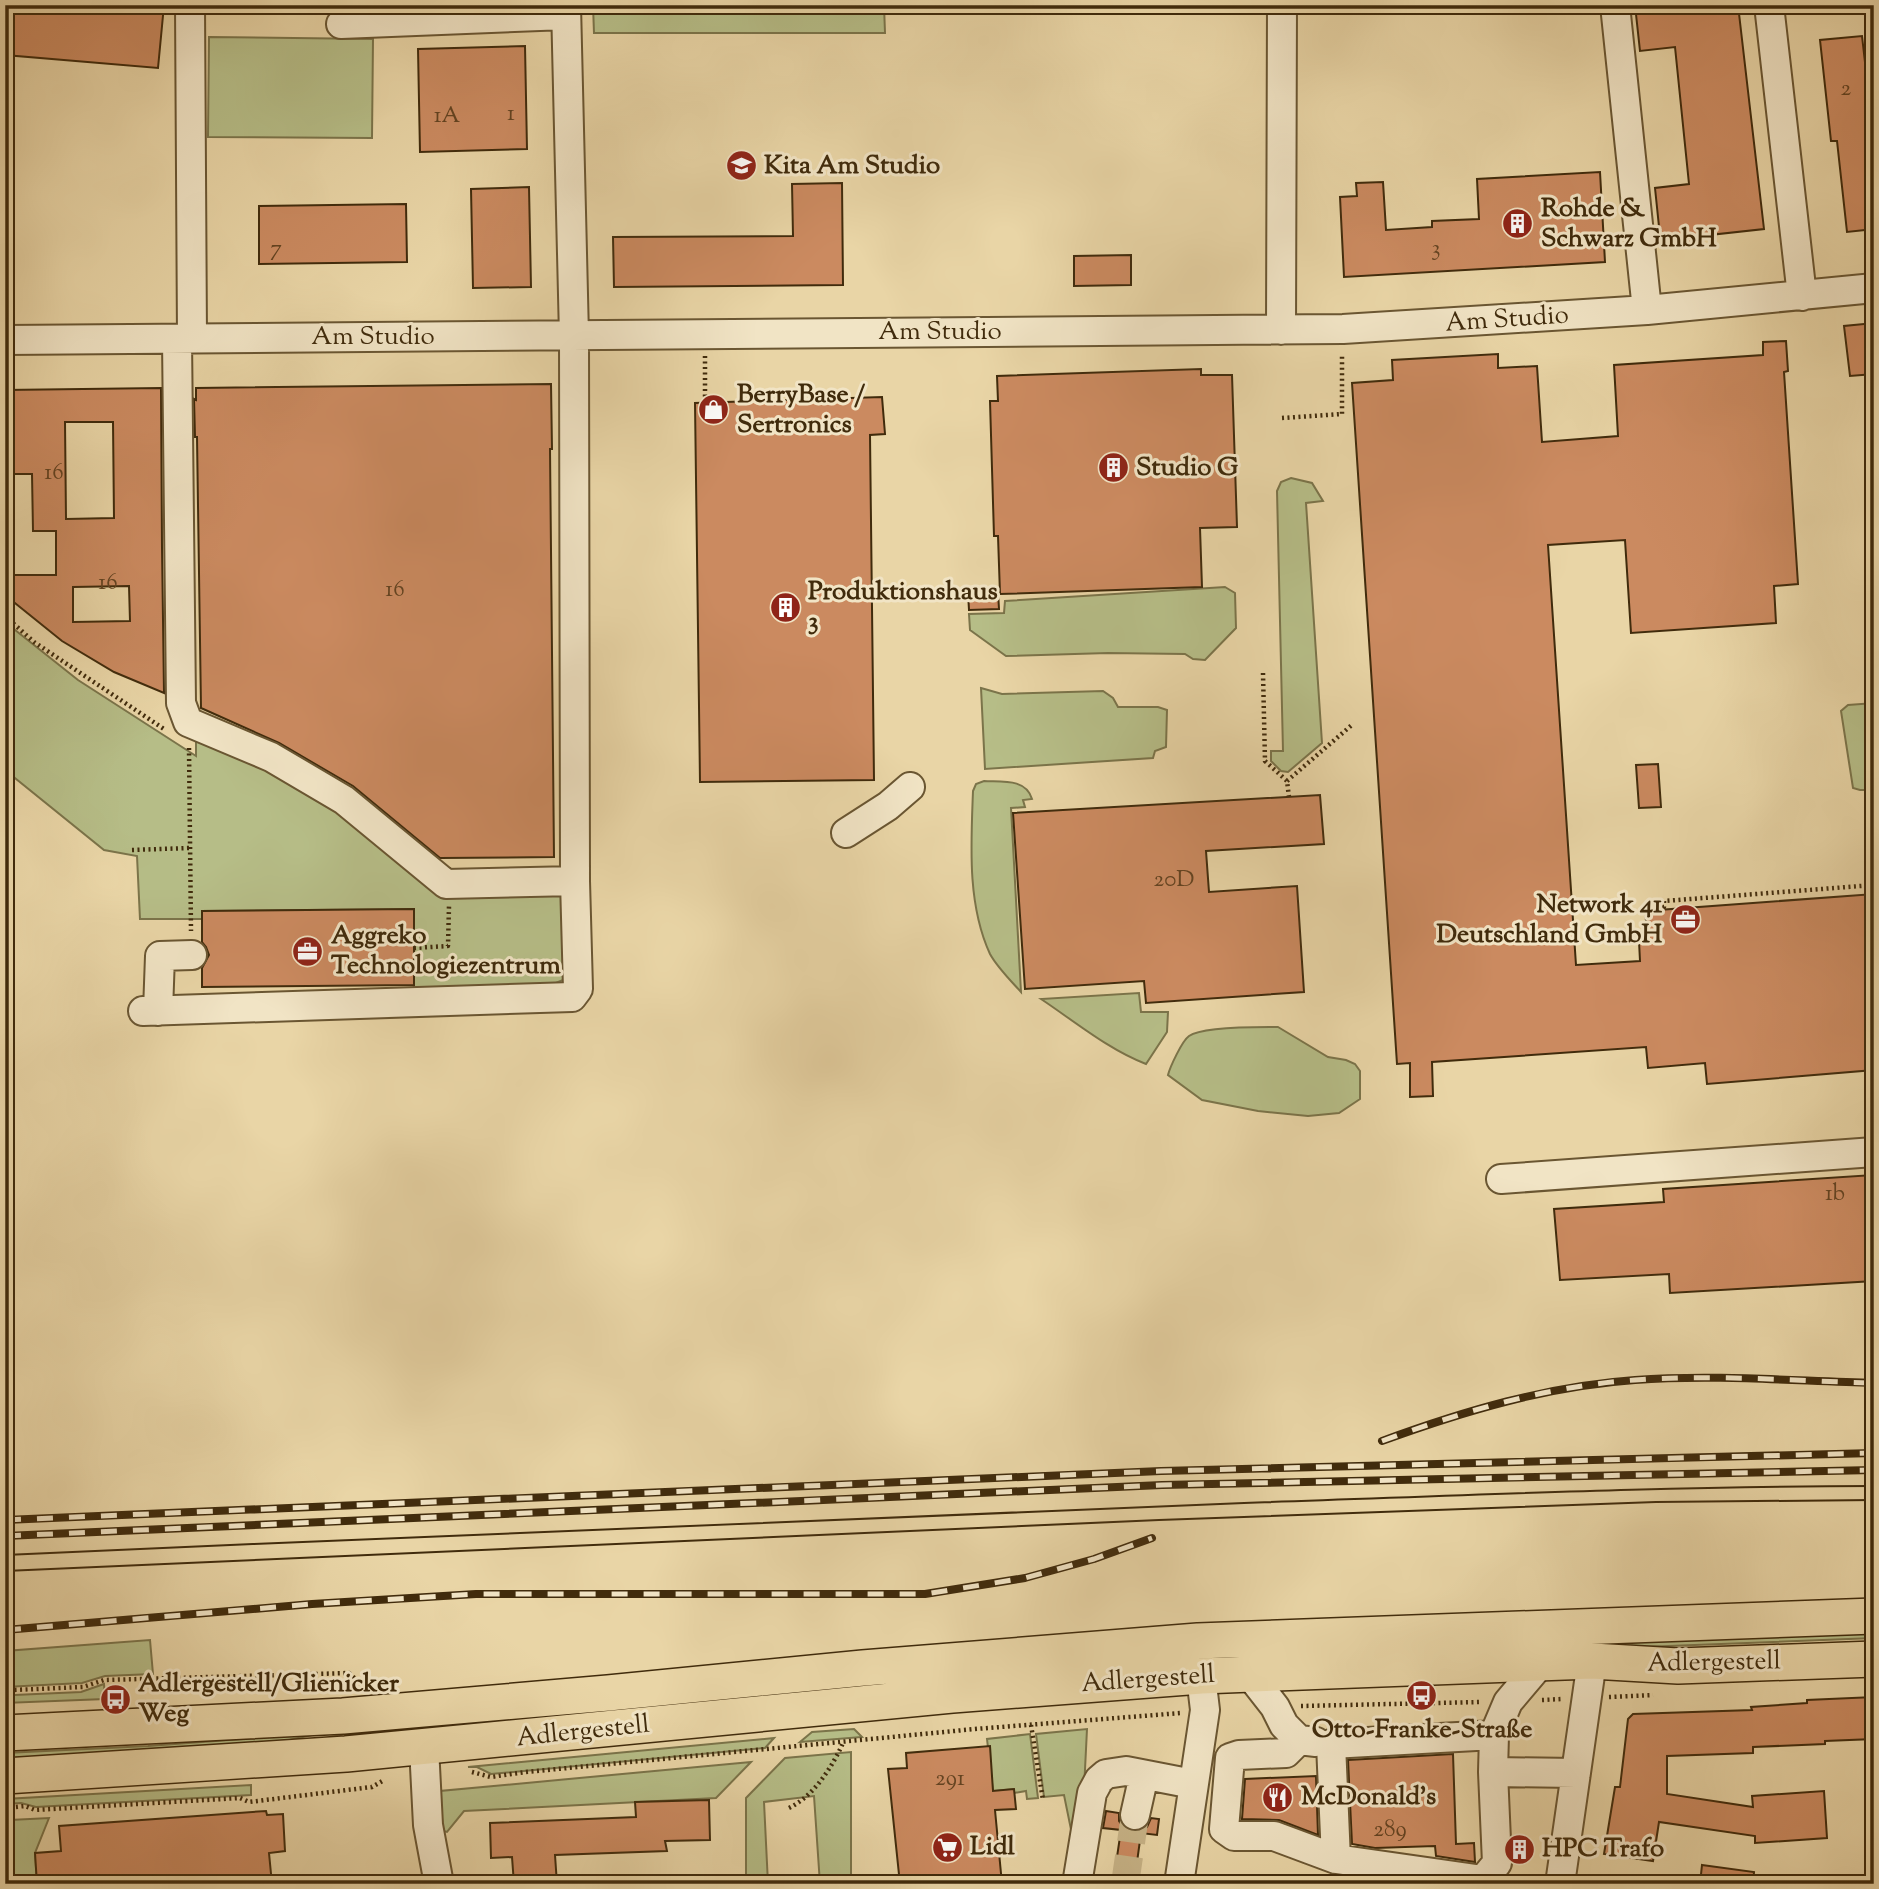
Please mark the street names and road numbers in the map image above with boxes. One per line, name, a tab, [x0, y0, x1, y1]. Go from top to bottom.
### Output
street label: Am Studio	[1444, 297, 1570, 343]
street label: Am Studio	[878, 314, 1002, 351]
street label: Am Studio	[311, 319, 435, 356]
street label: Adlergestell	[1647, 1643, 1781, 1683]
street label: Adlergestell	[1080, 1657, 1216, 1703]
street label: Adlergestell	[515, 1707, 651, 1757]

